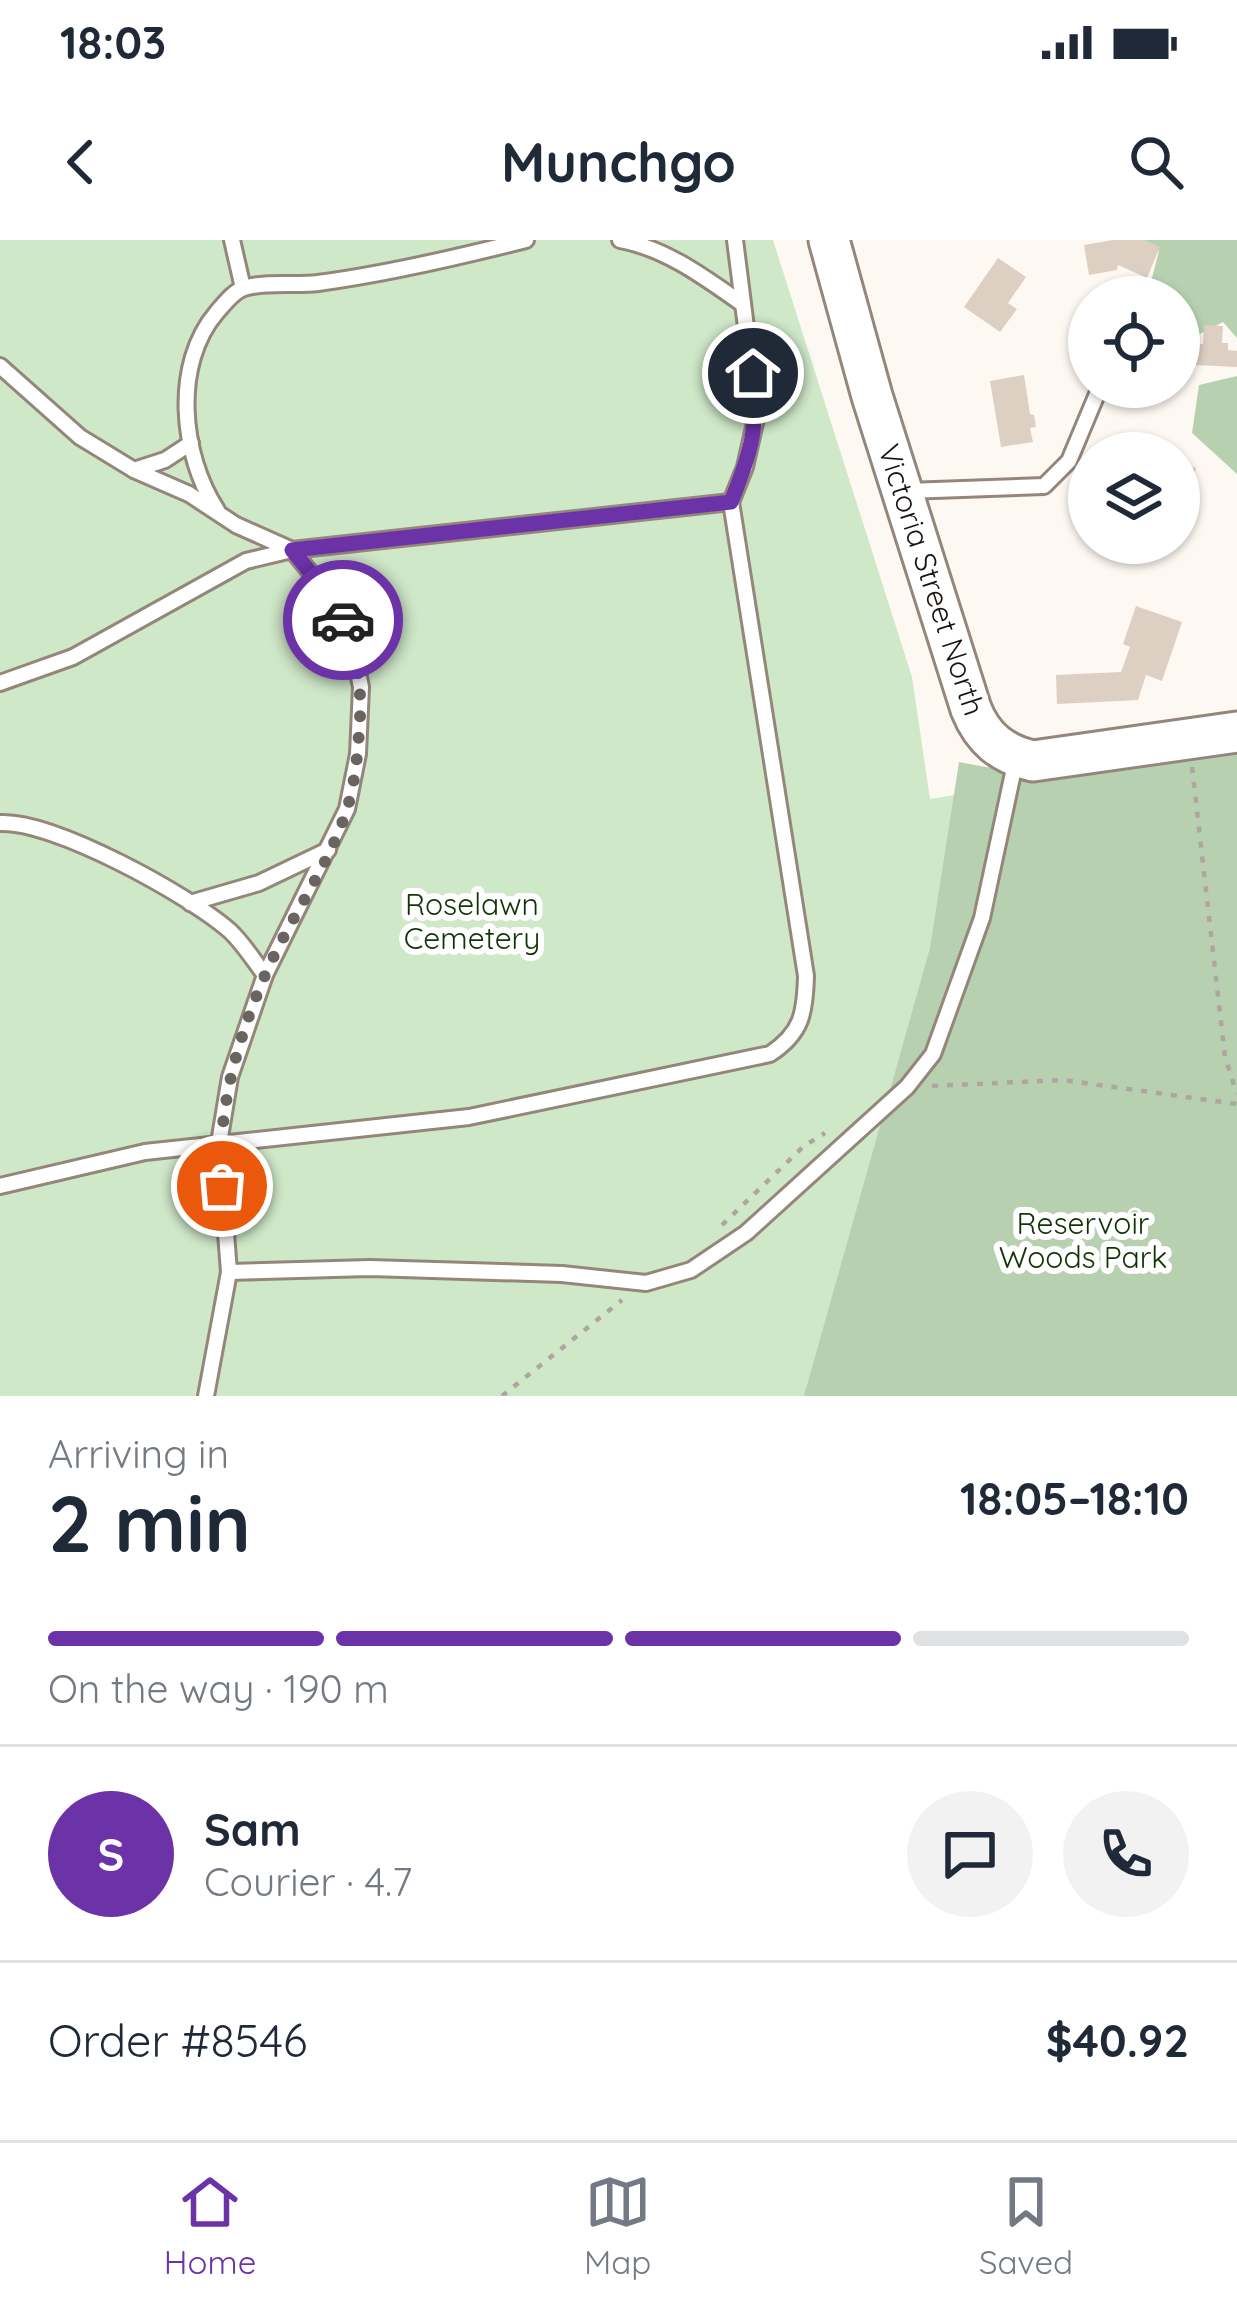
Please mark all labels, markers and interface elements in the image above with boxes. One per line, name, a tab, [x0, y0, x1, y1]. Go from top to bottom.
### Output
text: 18:03	[60, 14, 166, 70]
text: Munchgo	[501, 128, 736, 196]
icon: back	[48, 129, 114, 195]
icon: search	[1123, 129, 1189, 195]
map controls	[1068, 276, 1200, 564]
button: locate	[1068, 276, 1200, 408]
pin	[702, 322, 804, 424]
icon: home	[720, 340, 786, 406]
button: layers	[1068, 432, 1200, 564]
street label: Victoria Street North	[870, 439, 994, 720]
courier	[283, 560, 403, 680]
icon: car	[310, 587, 376, 653]
park label: Roselawn Cemetery	[404, 885, 540, 957]
pin	[171, 1135, 273, 1237]
icon: bag	[189, 1153, 255, 1219]
park label: Reservoir Woods Park	[999, 1204, 1167, 1276]
text: Arriving in	[48, 1429, 229, 1478]
text: 18:05–18:10	[960, 1470, 1189, 1526]
text: 2 min	[48, 1474, 251, 1572]
text: On the way · 190 m	[48, 1664, 389, 1713]
button: chat	[907, 1791, 1033, 1917]
button: phone	[1063, 1791, 1189, 1917]
text: Sam	[204, 1801, 301, 1857]
text: S	[98, 1826, 124, 1882]
text: Courier · 4.7	[204, 1857, 412, 1906]
text: Order #8546	[48, 2012, 307, 2068]
text: $40.92	[1046, 2012, 1189, 2068]
tab: Home	[164, 2169, 256, 2282]
tab: Map	[584, 2169, 651, 2282]
tab: Saved	[979, 2169, 1073, 2282]

